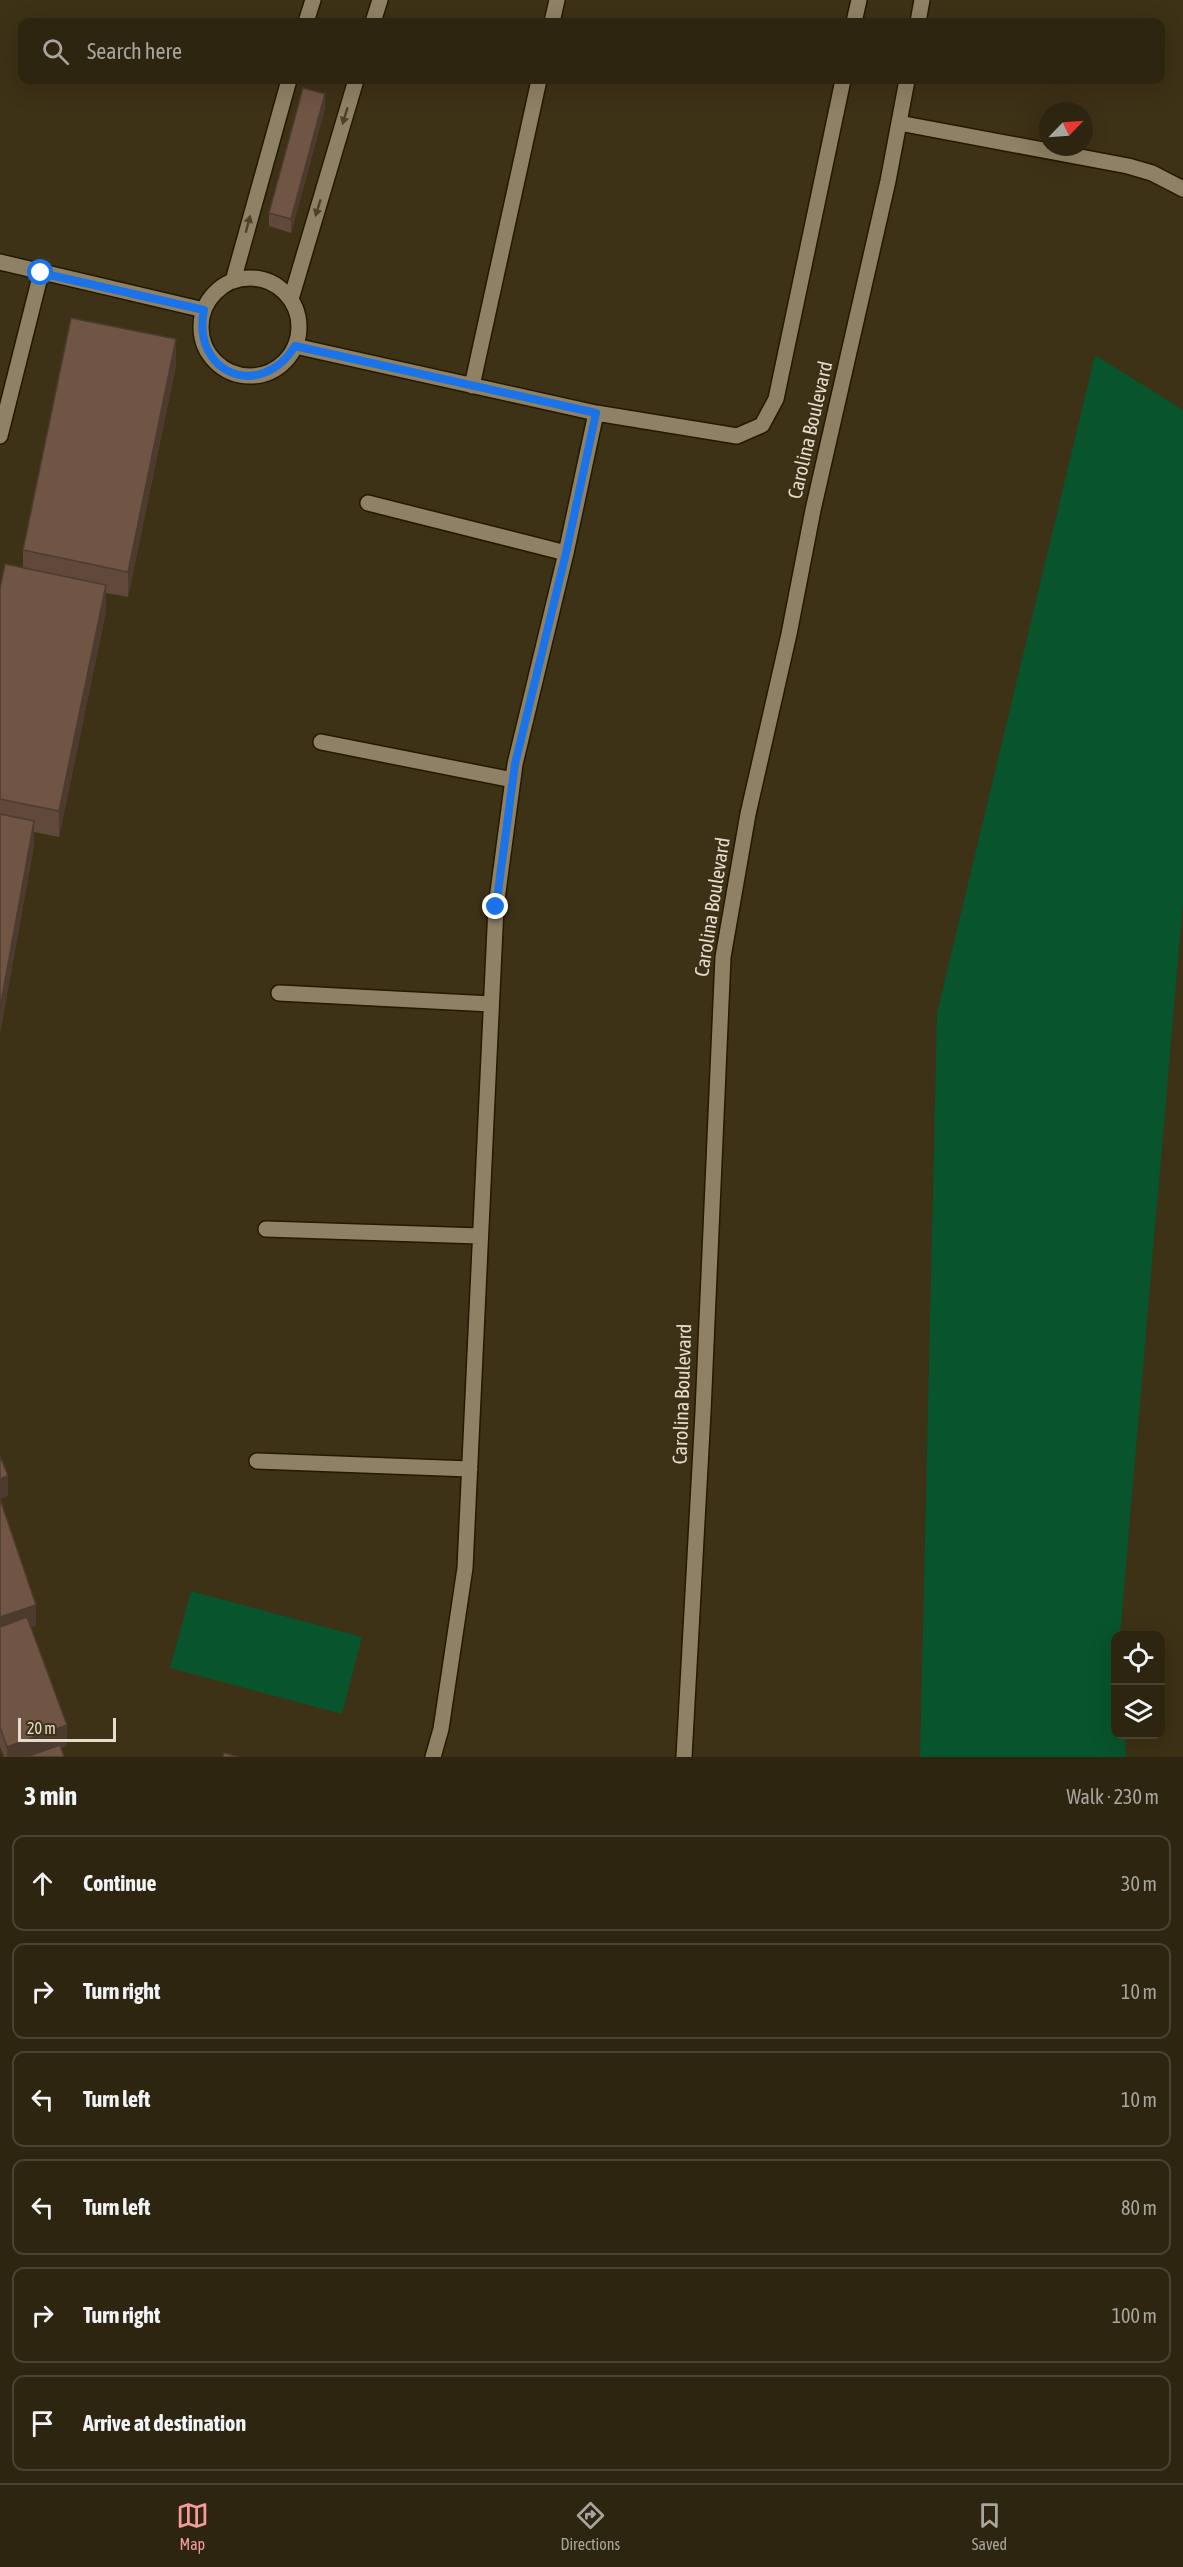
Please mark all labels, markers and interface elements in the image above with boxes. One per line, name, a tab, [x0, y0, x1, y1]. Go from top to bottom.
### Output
search box	[18, 18, 1165, 84]
icon: search	[39, 35, 72, 68]
text: Search here	[87, 38, 182, 64]
north arrow	[1039, 102, 1093, 156]
one-way arrow	[340, 107, 349, 125]
one-way arrow	[313, 199, 322, 217]
one-way arrow	[244, 215, 253, 233]
route start	[27, 259, 53, 285]
street label: Carolina Boulevard	[783, 359, 837, 501]
street label: Carolina Boulevard	[689, 836, 734, 978]
route end	[482, 893, 508, 919]
street label: Carolina Boulevard	[668, 1323, 695, 1465]
map controls	[1111, 1631, 1165, 1739]
button: locate	[1111, 1631, 1165, 1685]
button: layers	[1111, 1685, 1165, 1739]
scale bar	[18, 1715, 116, 1742]
text: 20 m	[27, 1719, 56, 1737]
text: 3 min	[24, 1781, 77, 1811]
text: Walk · 230 m	[1067, 1785, 1159, 1808]
icon: ahead	[26, 1867, 59, 1900]
text: Continue	[83, 1870, 157, 1896]
text: 30 m	[1121, 1872, 1157, 1895]
icon: right	[26, 1975, 59, 2008]
text: Turn right	[83, 1978, 160, 2004]
text: 10 m	[1121, 1980, 1157, 2003]
icon: left	[26, 2083, 59, 2116]
text: Turn left	[83, 2086, 150, 2112]
text: 10 m	[1121, 2088, 1157, 2111]
icon: left	[26, 2191, 59, 2224]
text: Turn left	[83, 2194, 150, 2220]
text: 80 m	[1121, 2196, 1157, 2219]
icon: right	[26, 2299, 59, 2332]
text: Turn right	[83, 2302, 160, 2328]
text: 100 m	[1112, 2304, 1157, 2327]
icon: arrive	[26, 2407, 59, 2440]
text: Arrive at destination	[83, 2410, 246, 2436]
tab: Map	[176, 2499, 209, 2553]
tab: Directions	[560, 2499, 620, 2553]
tab: Saved	[972, 2499, 1007, 2553]

